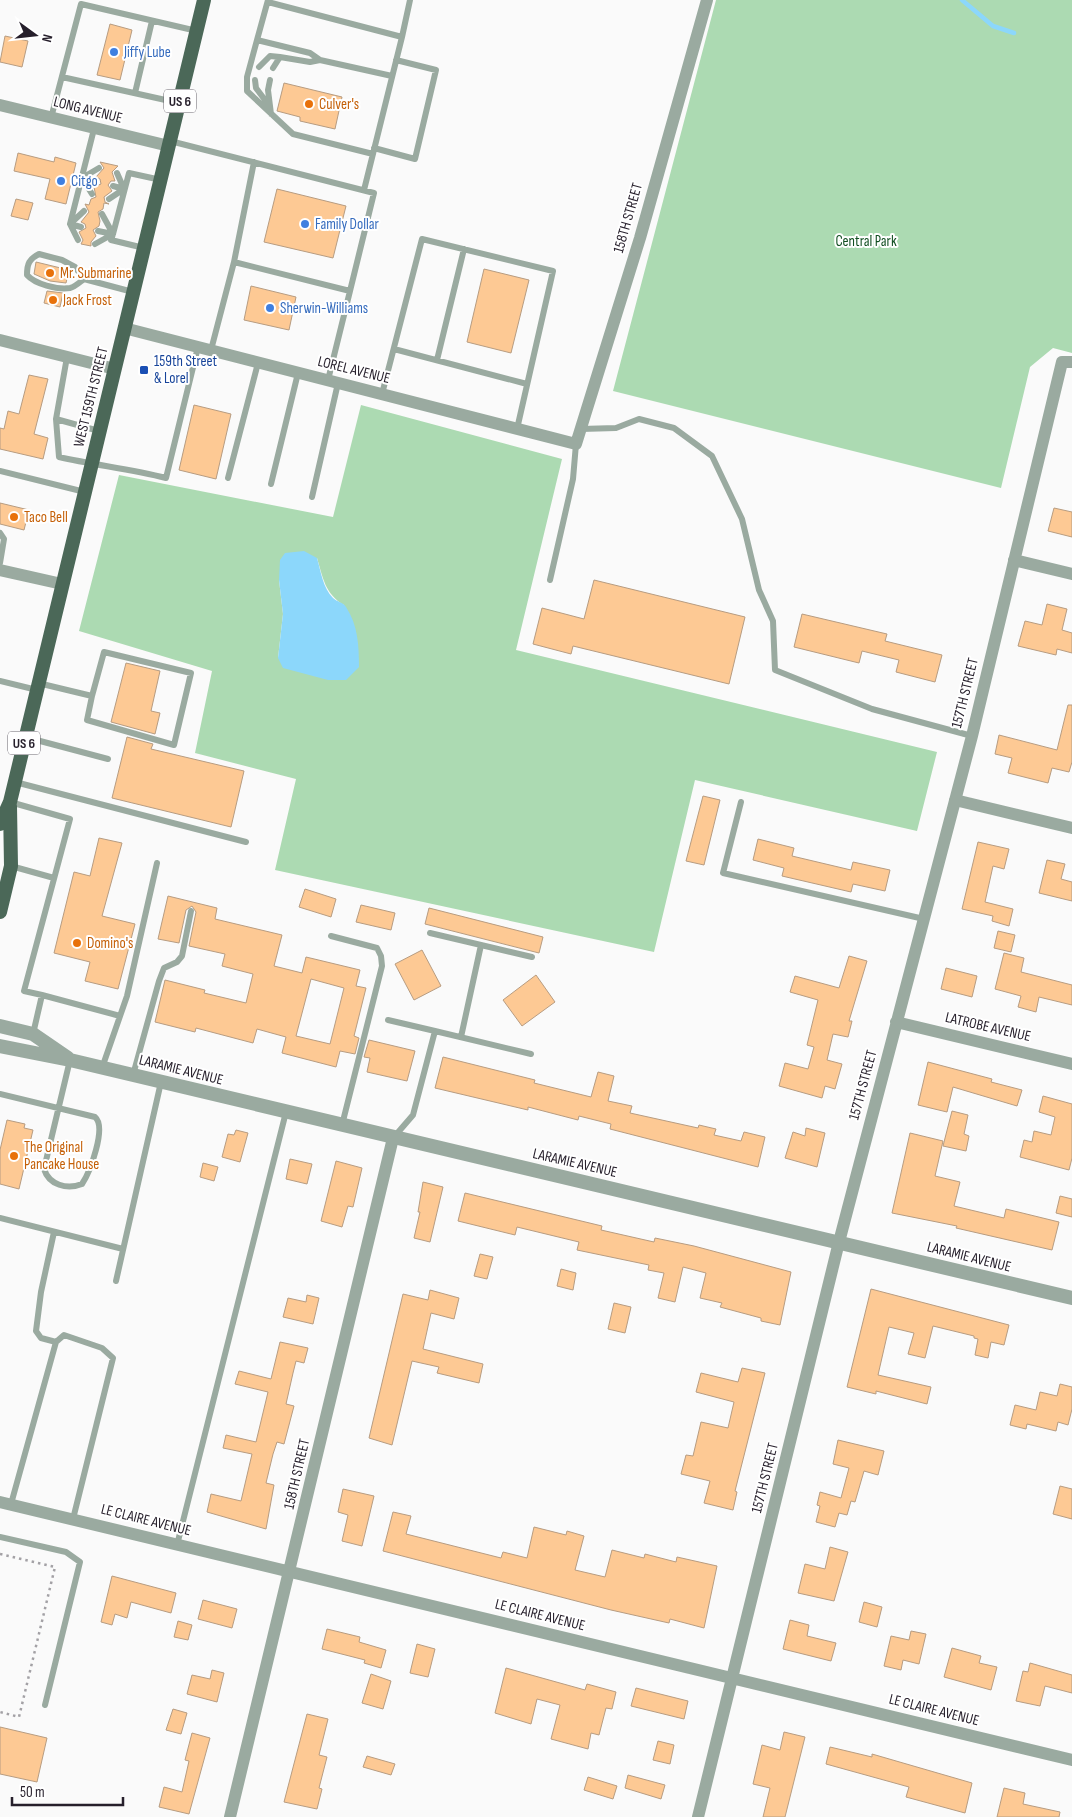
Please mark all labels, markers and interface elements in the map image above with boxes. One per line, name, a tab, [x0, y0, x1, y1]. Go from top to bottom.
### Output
north arrow	[10, 10, 60, 60]
text: N	[38, 32, 56, 44]
place label: Jiffy Lube	[123, 43, 171, 62]
marker: Jiffy Lube	[108, 46, 120, 58]
road number: US 6	[164, 90, 196, 112]
street label: LONG AVENUE	[52, 92, 124, 128]
place label: Culver's	[319, 95, 359, 114]
marker: Culver's	[303, 98, 315, 110]
place label: Citgo	[71, 172, 98, 191]
marker: Citgo	[55, 175, 67, 187]
street label: 158TH STREET	[609, 181, 647, 255]
place label: Family Dollar	[315, 215, 380, 234]
marker: Family Dollar	[299, 218, 311, 230]
park label: Central Park	[835, 232, 897, 251]
place label: Mr. Submarine	[60, 264, 131, 283]
marker: Mr. Submarine	[44, 267, 56, 279]
place label: Jack Frost	[62, 291, 112, 310]
marker: Jack Frost	[47, 294, 59, 306]
place label: Sherwin-Williams	[280, 299, 368, 318]
marker: Sherwin-Williams	[264, 302, 276, 314]
street label: WEST 159TH STREET	[69, 345, 113, 449]
place label: 159th Street & Lorel	[154, 352, 217, 388]
street label: LOREL AVENUE	[316, 352, 392, 388]
marker: 159th Street & Lorel	[138, 364, 150, 376]
place label: Taco Bell	[24, 508, 68, 527]
marker: Taco Bell	[8, 511, 20, 523]
street label: 157TH STREET	[947, 656, 983, 730]
road number: US 6	[8, 731, 40, 754]
place label: Domino's	[87, 934, 133, 953]
marker: Domino's	[71, 937, 83, 949]
street label: LATROBE AVENUE	[943, 1008, 1033, 1046]
street label: 157TH STREET	[845, 1048, 881, 1122]
street label: LARAMIE AVENUE	[137, 1050, 225, 1090]
place label: The Original Pancake House	[24, 1138, 99, 1174]
street label: LARAMIE AVENUE	[531, 1144, 619, 1182]
marker: The Original Pancake House	[8, 1150, 20, 1162]
street label: LARAMIE AVENUE	[925, 1237, 1013, 1277]
street label: 158TH STREET	[280, 1437, 314, 1511]
street label: 157TH STREET	[747, 1441, 783, 1515]
street label: LE CLAIRE AVENUE	[99, 1500, 193, 1540]
street label: LE CLAIRE AVENUE	[493, 1595, 587, 1635]
street label: LE CLAIRE AVENUE	[887, 1690, 981, 1730]
scale bar	[12, 1774, 124, 1806]
text: 50 m	[20, 1783, 45, 1802]

